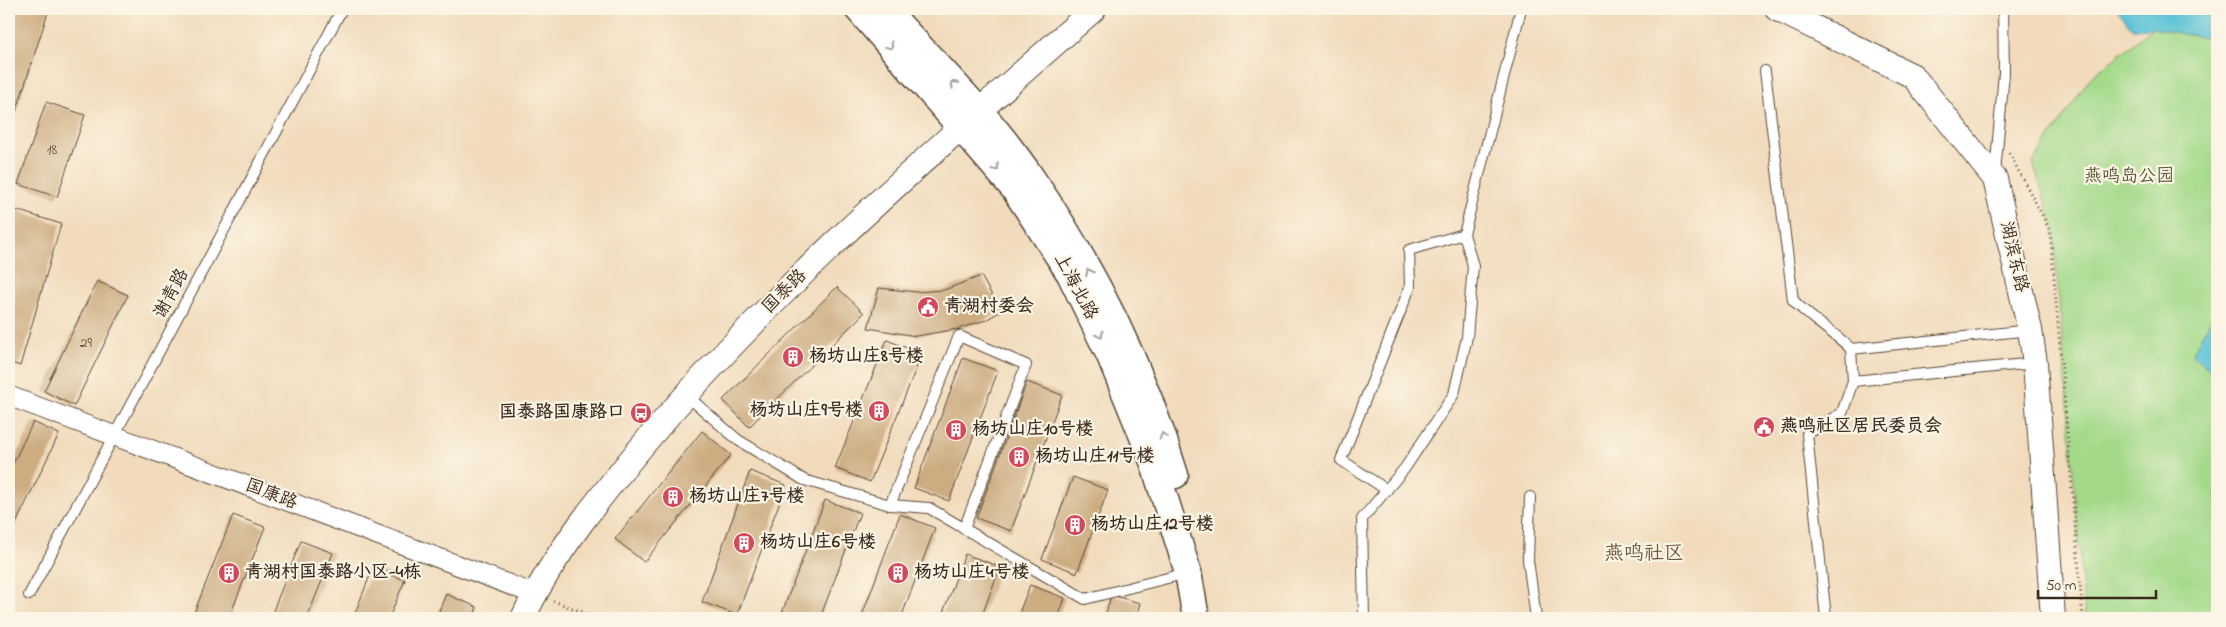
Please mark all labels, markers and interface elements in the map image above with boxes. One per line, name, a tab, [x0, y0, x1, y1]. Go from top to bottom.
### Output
one-way arrow	[884, 40, 893, 49]
one-way arrow	[951, 81, 960, 90]
house number: 18	[47, 139, 58, 161]
one-way arrow	[991, 163, 1000, 172]
park label: 燕鸣岛公园	[2084, 164, 2174, 190]
street label: 湖滨东路	[1992, 219, 2034, 295]
street label: 上海北路	[1047, 249, 1103, 325]
street label: 谢青路	[148, 264, 196, 324]
street label: 国泰路	[757, 264, 813, 320]
one-way arrow	[1085, 269, 1095, 278]
place label: 青湖村委会	[944, 294, 1034, 320]
public building icon: 青湖村委会	[916, 295, 940, 319]
one-way arrow	[1094, 330, 1104, 339]
house number: 29	[80, 332, 92, 354]
place label: 杨坊山庄8号楼	[809, 344, 924, 370]
building icon: 杨坊山庄8号楼	[781, 345, 805, 369]
place label: 杨坊山庄9号楼	[750, 398, 863, 424]
building icon: 杨坊山庄9号楼	[867, 399, 891, 423]
place label: 国泰路国康路口	[499, 400, 625, 426]
bus stop icon: 国泰路国康路口	[629, 401, 653, 425]
place label: 燕鸣社区居民委员会	[1780, 414, 1942, 440]
public building icon: 燕鸣社区居民委员会	[1752, 415, 1776, 439]
place label: 杨坊山庄10号楼	[972, 417, 1094, 443]
building icon: 杨坊山庄10号楼	[944, 418, 968, 442]
one-way arrow	[1159, 432, 1169, 441]
place label: 杨坊山庄11号楼	[1035, 444, 1154, 470]
building icon: 杨坊山庄11号楼	[1007, 445, 1031, 469]
street label: 国康路	[241, 473, 301, 517]
place label: 杨坊山庄7号楼	[689, 484, 804, 510]
building icon: 杨坊山庄7号楼	[661, 485, 685, 509]
place label: 杨坊山庄12号楼	[1091, 512, 1214, 538]
building icon: 杨坊山庄12号楼	[1063, 513, 1087, 537]
place label: 杨坊山庄6号楼	[760, 530, 876, 556]
building icon: 杨坊山庄6号楼	[732, 531, 756, 555]
district label: 燕鸣社区	[1604, 540, 1684, 569]
place label: 青湖村国泰路小区-4栋	[245, 560, 421, 586]
place label: 杨坊山庄4号楼	[914, 560, 1029, 586]
building icon: 青湖村国泰路小区-4栋	[217, 561, 241, 585]
building icon: 杨坊山庄4号楼	[886, 561, 910, 585]
scale bar	[2038, 567, 2156, 599]
text: 50 m	[2046, 575, 2077, 597]

